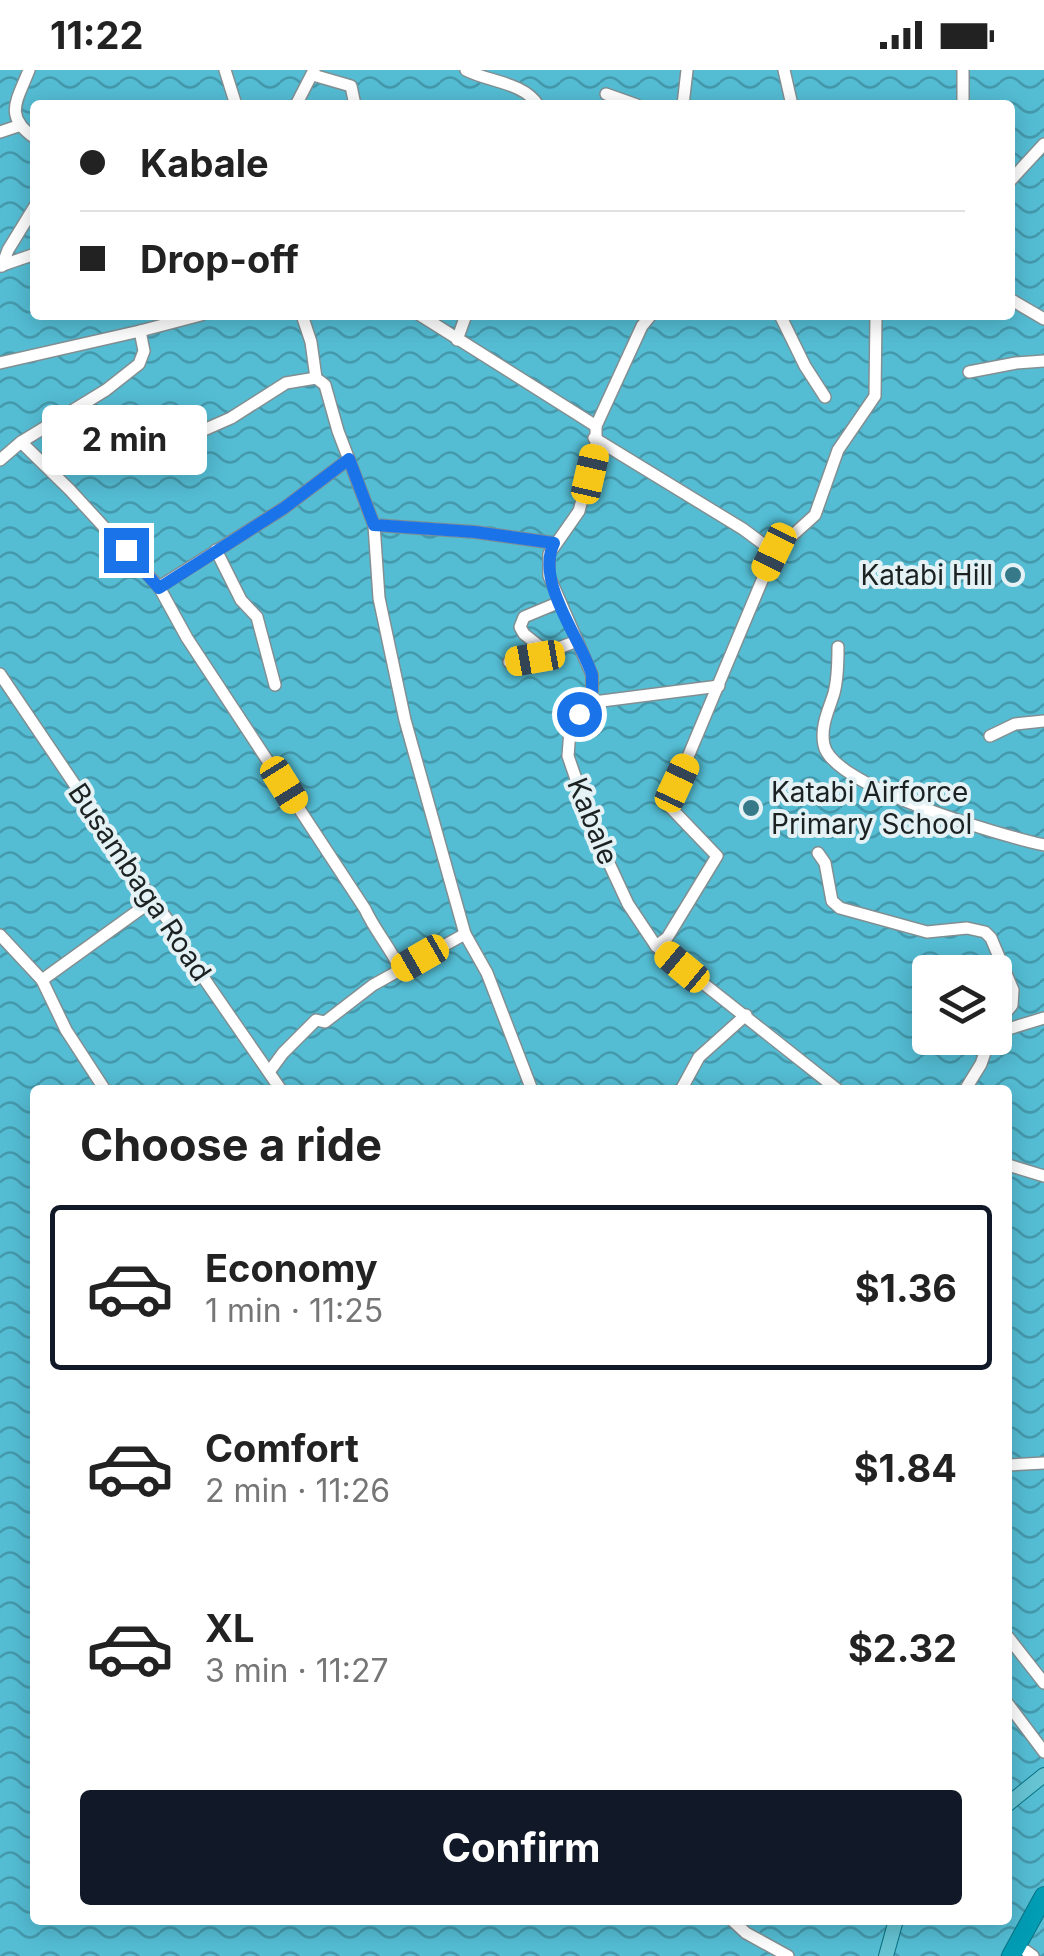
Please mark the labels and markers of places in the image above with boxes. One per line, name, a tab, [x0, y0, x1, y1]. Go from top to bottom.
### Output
place label: Katabi Hill	[860, 558, 993, 592]
marker: Katabi Hill	[1002, 564, 1024, 586]
place label: Katabi Airforce Primary School	[771, 775, 972, 841]
marker: Katabi Airforce Primary School	[740, 797, 762, 819]

